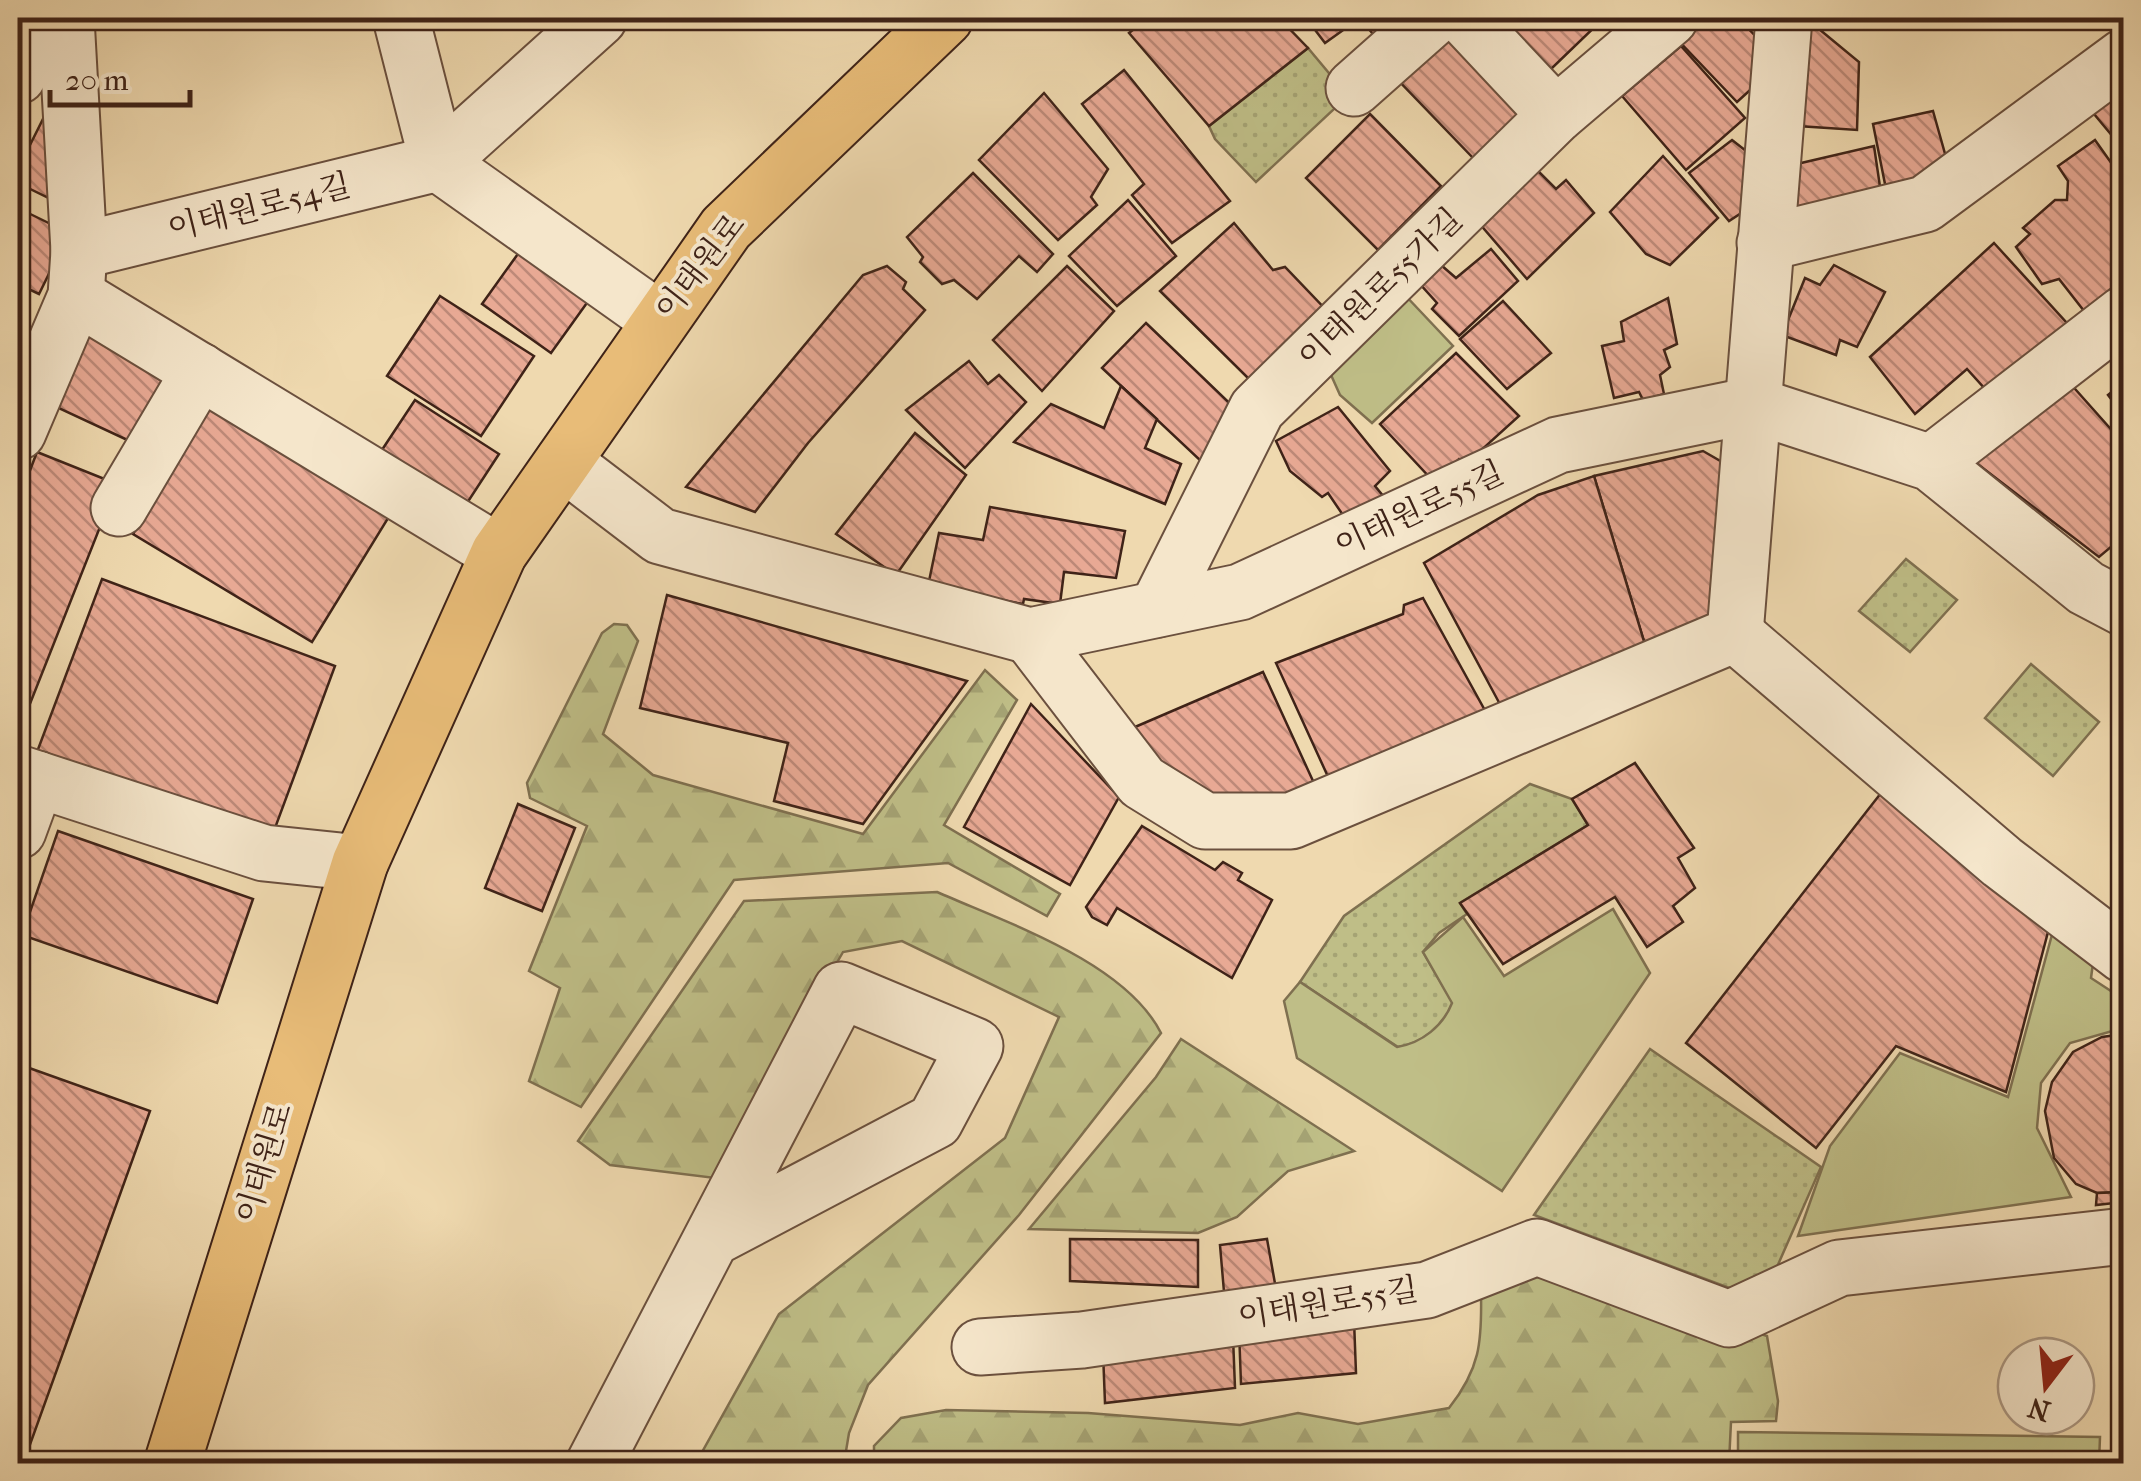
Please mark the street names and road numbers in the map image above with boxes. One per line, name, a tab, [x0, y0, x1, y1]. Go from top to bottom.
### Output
street label: 이태원로54길	[164, 166, 354, 248]
street label: 이태원로55가길	[1291, 201, 1469, 375]
street label: 이태원로	[647, 207, 753, 327]
street label: 이태원로55길	[1329, 454, 1509, 564]
street label: 이태원로	[228, 1098, 300, 1228]
street label: 이태원로55길	[1235, 1270, 1421, 1336]

